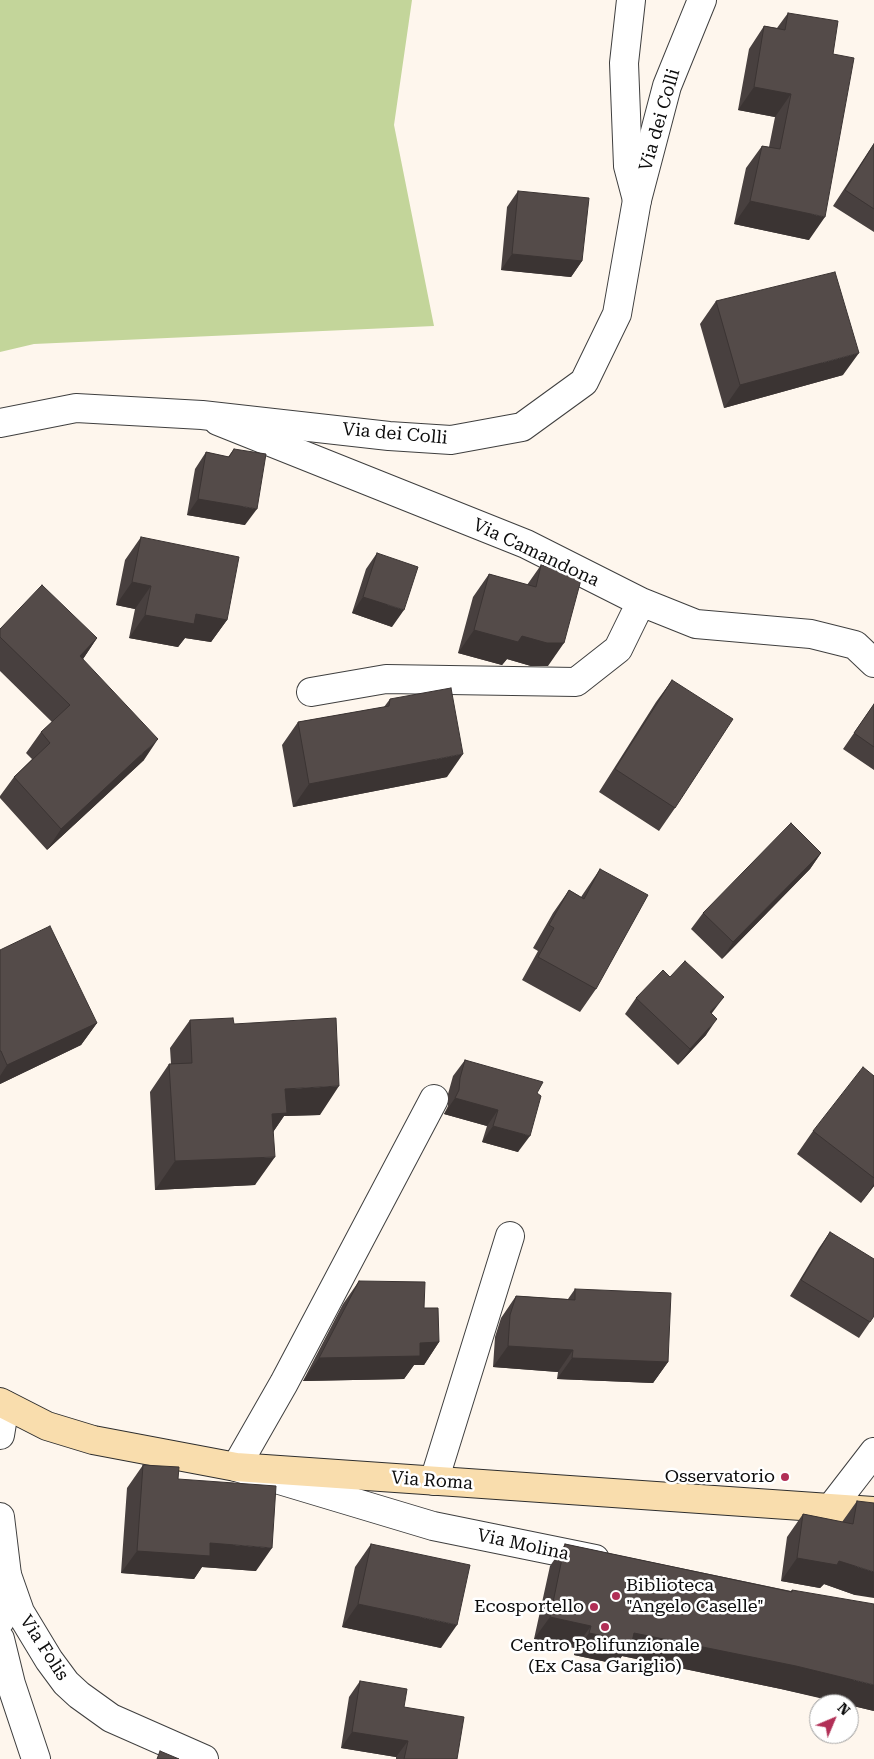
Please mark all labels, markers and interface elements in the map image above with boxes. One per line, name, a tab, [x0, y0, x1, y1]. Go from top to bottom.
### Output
street label: Via dei Colli	[635, 66, 685, 174]
street label: Via dei Colli	[342, 419, 448, 449]
street label: Via Camandona	[469, 514, 603, 592]
place label: Osservatorio	[665, 1466, 775, 1488]
street label: Via Roma	[390, 1467, 474, 1495]
marker: Osservatorio	[779, 1471, 791, 1483]
street label: Via Molina	[475, 1525, 571, 1565]
place label: Biblioteca "Angelo Caselle"	[626, 1575, 764, 1618]
marker: Biblioteca "Angelo Caselle"	[610, 1590, 622, 1602]
place label: Ecosportello	[474, 1596, 584, 1618]
marker: Ecosportello	[588, 1601, 600, 1613]
street label: Via Folis	[15, 1611, 73, 1685]
marker: Centro Polifunzionale (Ex Casa Gariglio)	[599, 1621, 611, 1633]
place label: Centro Polifunzionale (Ex Casa Gariglio)	[510, 1635, 700, 1678]
north arrow	[809, 1694, 859, 1744]
text: N	[834, 1700, 853, 1719]

